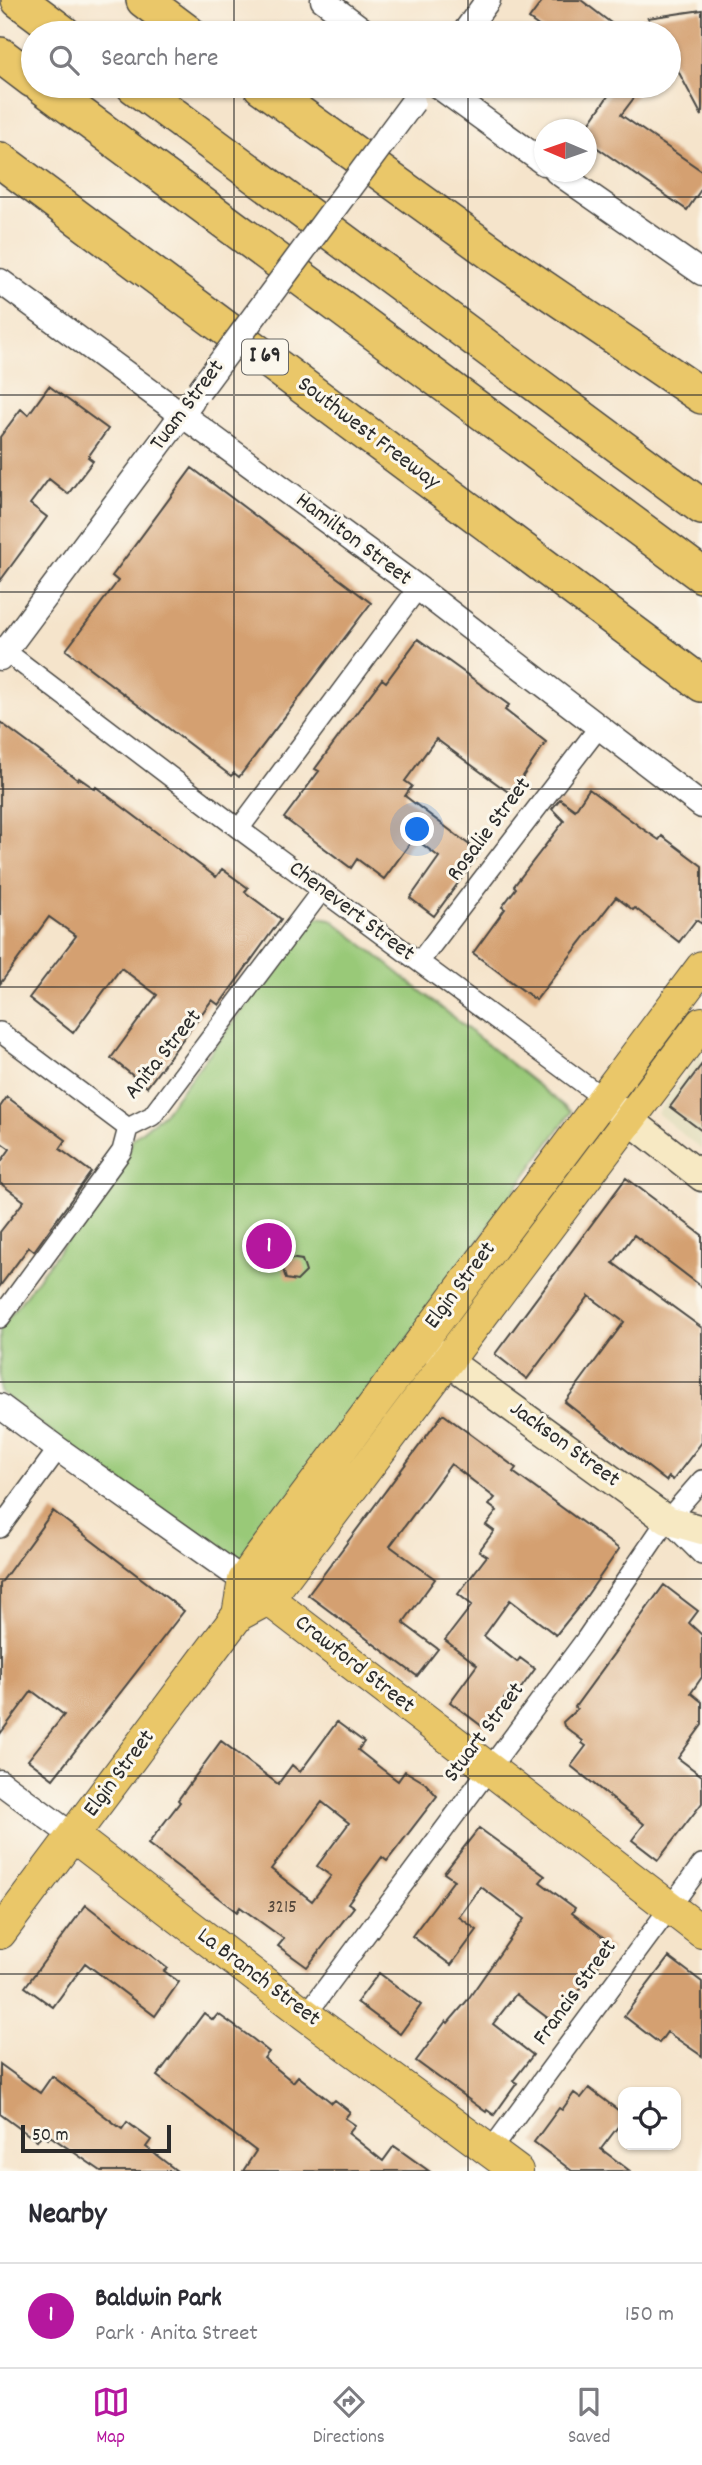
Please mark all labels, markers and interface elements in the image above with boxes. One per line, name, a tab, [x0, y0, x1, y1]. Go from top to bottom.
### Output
search box	[21, 21, 681, 98]
icon: search	[45, 41, 83, 79]
text: Search here	[101, 41, 219, 78]
north arrow	[534, 119, 597, 182]
road number: I 69	[242, 340, 288, 374]
street label: Tuam Street	[143, 353, 233, 459]
street label: Southwest Freeway	[290, 369, 447, 499]
street label: Hamilton Street	[288, 485, 418, 595]
street label: Rosalie Street	[440, 771, 540, 889]
your location	[400, 812, 434, 846]
street label: Chenevert Street	[281, 853, 421, 971]
street label: Anita Street	[117, 1003, 211, 1107]
pin: 1	[246, 1220, 292, 1272]
street label: Elgin Street	[417, 1235, 505, 1337]
street label: Jackson Street	[502, 1394, 626, 1496]
street label: Crawford Street	[287, 1608, 421, 1722]
street label: Stuart Street	[436, 1676, 534, 1790]
street label: Elgin Street	[76, 1723, 164, 1825]
house number: 3215	[267, 1895, 297, 1922]
street label: La Branch Street	[189, 1921, 327, 2035]
street label: Francis Street	[526, 1933, 626, 2053]
map controls	[618, 2087, 681, 2150]
button: locate	[618, 2087, 681, 2150]
scale bar	[21, 2122, 172, 2154]
text: 50 m	[32, 2123, 69, 2150]
text: Nearby	[28, 2195, 106, 2238]
text: Baldwin Park	[95, 2281, 222, 2318]
text: 1	[48, 2299, 54, 2332]
text: 150 m	[625, 2299, 674, 2332]
text: Park · Anita Street	[95, 2318, 258, 2351]
tab: Map	[92, 2383, 130, 2452]
tab: Directions	[313, 2383, 385, 2452]
tab: Saved	[568, 2383, 610, 2452]

